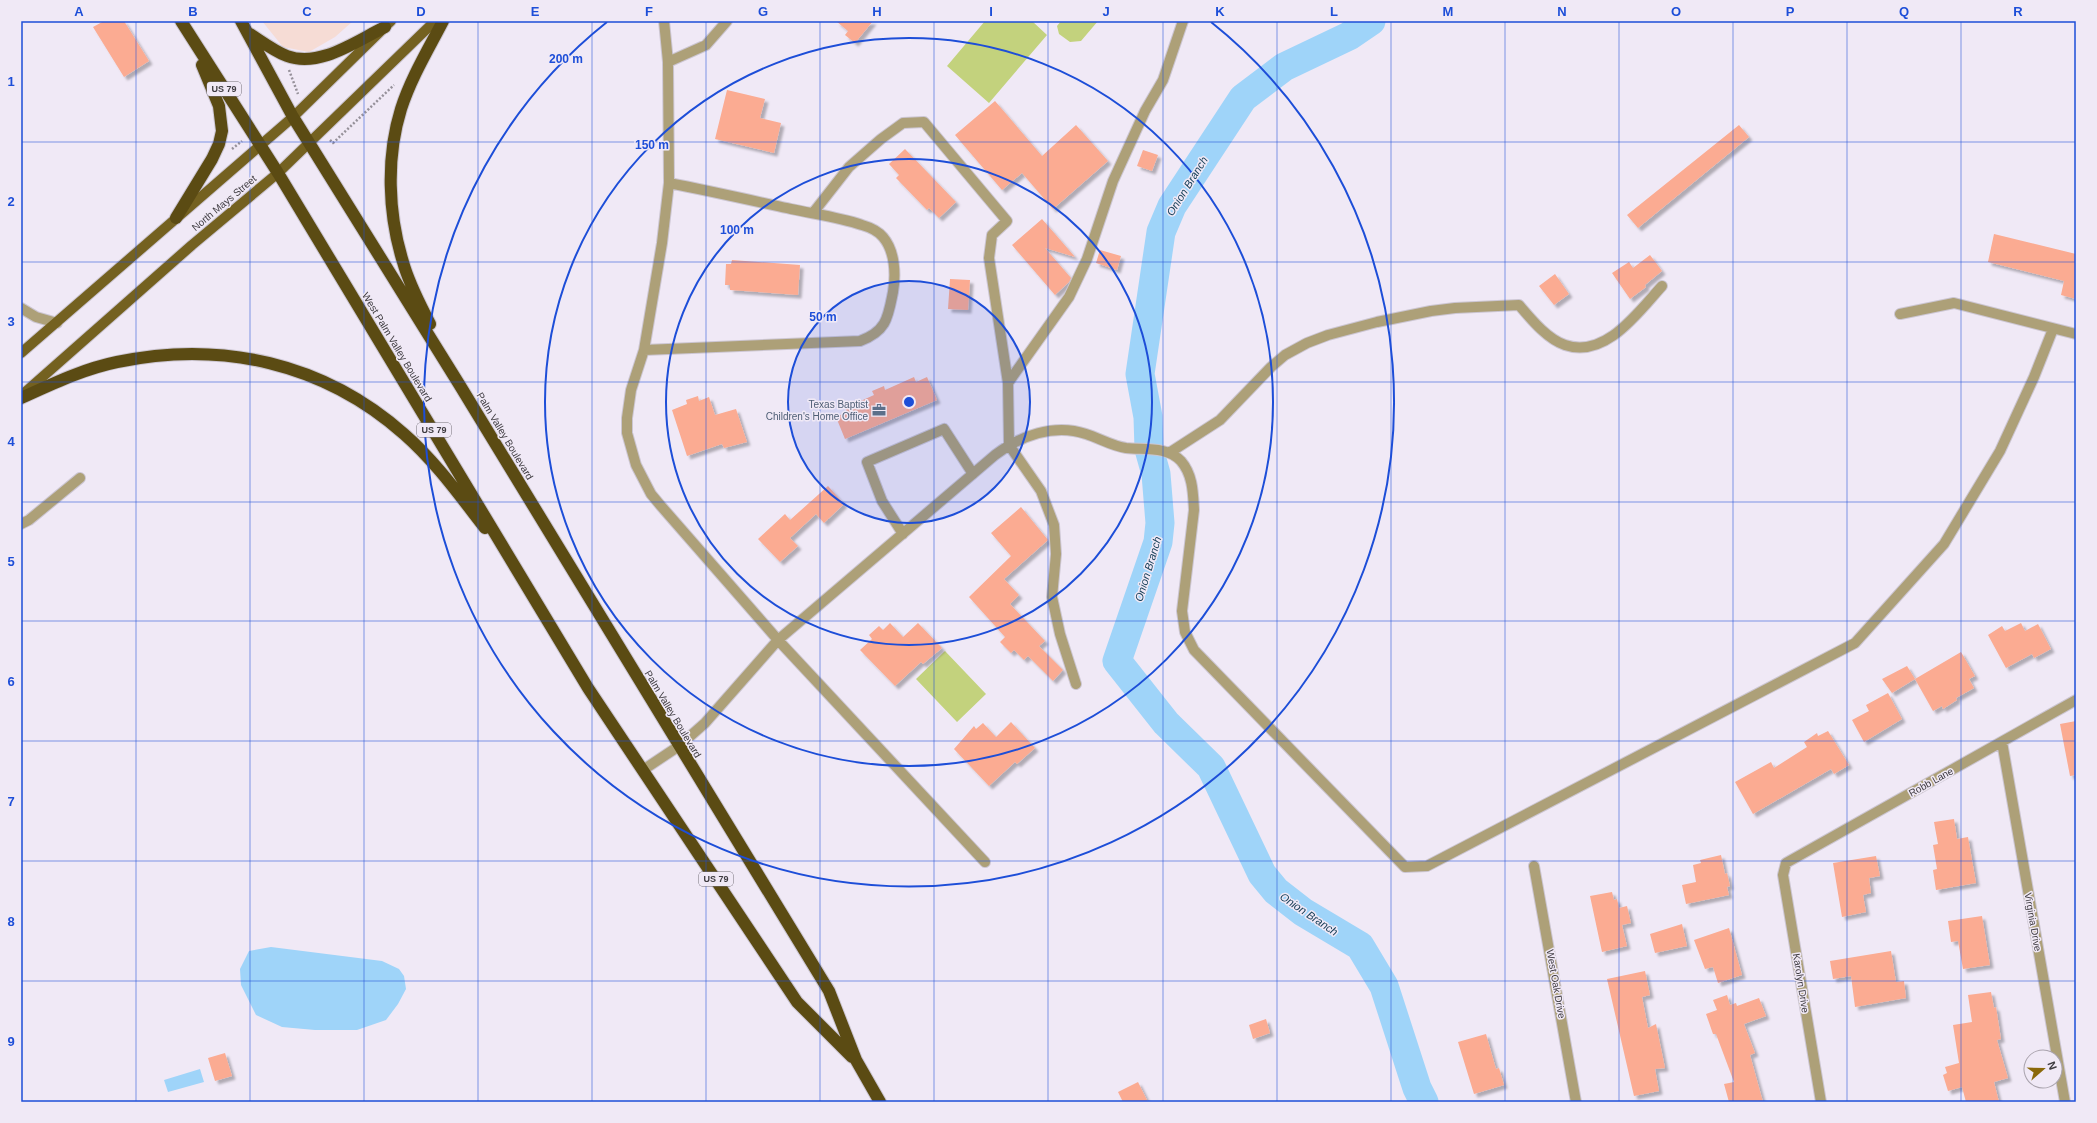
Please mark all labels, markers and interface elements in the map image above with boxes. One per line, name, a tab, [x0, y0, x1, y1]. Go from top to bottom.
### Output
text: A	[74, 4, 84, 19]
text: B	[188, 4, 198, 19]
text: C	[302, 4, 312, 19]
text: D	[416, 4, 426, 19]
text: E	[531, 4, 540, 19]
text: F	[645, 4, 653, 19]
text: G	[758, 4, 768, 19]
text: H	[872, 4, 882, 19]
text: I	[989, 4, 993, 19]
text: J	[1102, 4, 1110, 19]
text: K	[1215, 4, 1225, 19]
text: L	[1330, 4, 1338, 19]
text: M	[1443, 4, 1453, 19]
text: N	[1557, 4, 1567, 19]
text: O	[1671, 4, 1681, 19]
text: P	[1786, 4, 1795, 19]
text: Q	[1899, 4, 1909, 19]
text: R	[2013, 4, 2023, 19]
text: 200 m	[549, 52, 583, 66]
text: 1	[7, 74, 15, 89]
road number: US 79	[207, 82, 241, 96]
text: 150 m	[635, 138, 669, 152]
water label: Onion Branch	[1164, 154, 1210, 218]
street label: North Mays Street	[190, 173, 259, 233]
text: 2	[7, 194, 15, 209]
text: 100 m	[720, 223, 754, 237]
street label: West Palm Valley Boulevard	[360, 290, 434, 404]
text: 50 m	[809, 310, 837, 324]
text: 3	[7, 314, 15, 329]
street label: Palm Valley Boulevard	[475, 390, 535, 482]
centre of rings	[902, 395, 916, 409]
place label: Texas Baptist Children's Home Office	[766, 399, 868, 422]
office icon: Texas Baptist Children's Home Office	[871, 402, 887, 418]
road number: US 79	[417, 423, 451, 437]
text: 4	[7, 434, 15, 449]
water label: Onion Branch	[1132, 535, 1164, 603]
text: 5	[7, 554, 15, 569]
street label: Palm Valley Boulevard	[643, 668, 703, 760]
text: 6	[7, 674, 15, 689]
street label: Robb Lane	[1907, 765, 1955, 799]
text: 7	[7, 794, 15, 809]
road number: US 79	[699, 872, 733, 886]
water label: Onion Branch	[1278, 890, 1340, 938]
street label: Virginia Drive	[2022, 892, 2044, 953]
text: 8	[7, 914, 15, 929]
street label: West Oak Drive	[1545, 949, 1568, 1020]
street label: Karolyn Drive	[1791, 952, 1811, 1014]
text: 9	[7, 1034, 15, 1049]
north arrow	[2023, 1049, 2063, 1089]
text: N	[2045, 1060, 2059, 1071]

